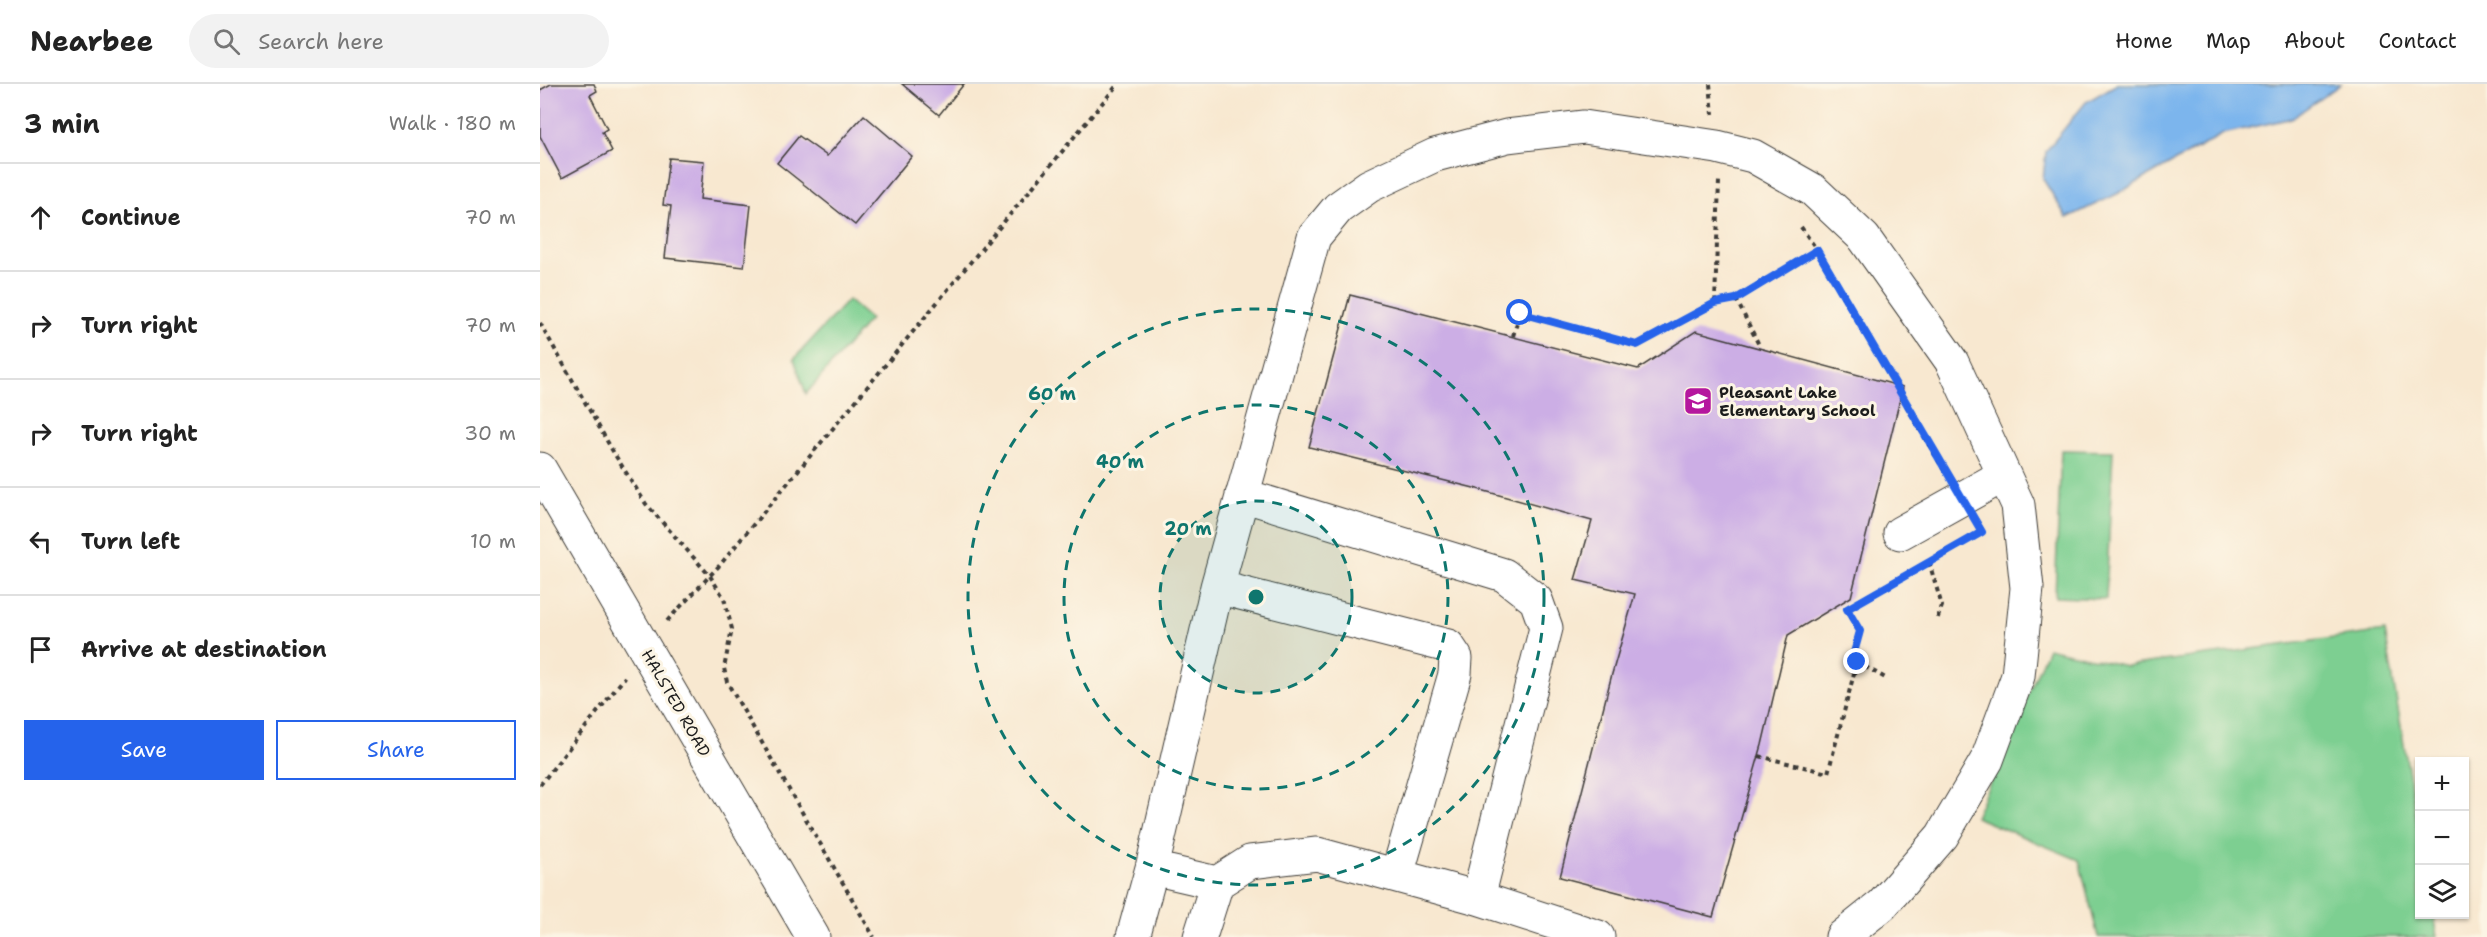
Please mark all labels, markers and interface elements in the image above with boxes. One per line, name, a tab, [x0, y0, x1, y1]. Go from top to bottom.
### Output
search box	[189, 14, 609, 68]
text: Nearbee	[30, 22, 153, 60]
icon: search	[210, 25, 243, 58]
text: Search here	[258, 27, 384, 56]
text: Home	[2115, 27, 2173, 55]
text: Map	[2206, 27, 2251, 55]
text: About	[2284, 27, 2345, 55]
text: Contact	[2378, 27, 2457, 55]
text: 3 min	[24, 106, 100, 141]
text: Walk · 180 m	[389, 110, 516, 136]
icon: ahead	[24, 201, 57, 234]
text: Continue	[81, 203, 181, 232]
text: 70 m	[464, 204, 516, 230]
route start	[1506, 299, 1532, 325]
icon: right	[24, 309, 57, 342]
text: Turn right	[81, 311, 198, 340]
text: 70 m	[464, 312, 516, 338]
text: 60 m	[1028, 382, 1076, 406]
place label: Pleasant Lake Elementary School	[1719, 382, 1876, 421]
school or university icon: Pleasant Lake Elementary School	[1682, 385, 1714, 417]
icon: right	[24, 417, 57, 450]
text: Turn right	[81, 419, 198, 448]
text: 30 m	[464, 420, 516, 446]
text: 40 m	[1096, 450, 1144, 474]
text: 20 m	[1164, 517, 1212, 541]
icon: left	[24, 525, 57, 558]
text: Turn left	[81, 527, 180, 556]
text: 10 m	[470, 528, 516, 554]
centre of rings	[1246, 587, 1266, 607]
icon: arrive	[24, 633, 57, 666]
text: Arrive at destination	[81, 635, 327, 664]
street label: HALSTED ROAD	[637, 646, 715, 760]
route end	[1843, 648, 1869, 674]
button: Save	[24, 720, 264, 780]
button: Share	[276, 720, 516, 780]
map controls	[2415, 757, 2469, 919]
button: +	[2415, 757, 2469, 811]
button: −	[2415, 811, 2469, 865]
button: layers	[2415, 865, 2469, 919]

